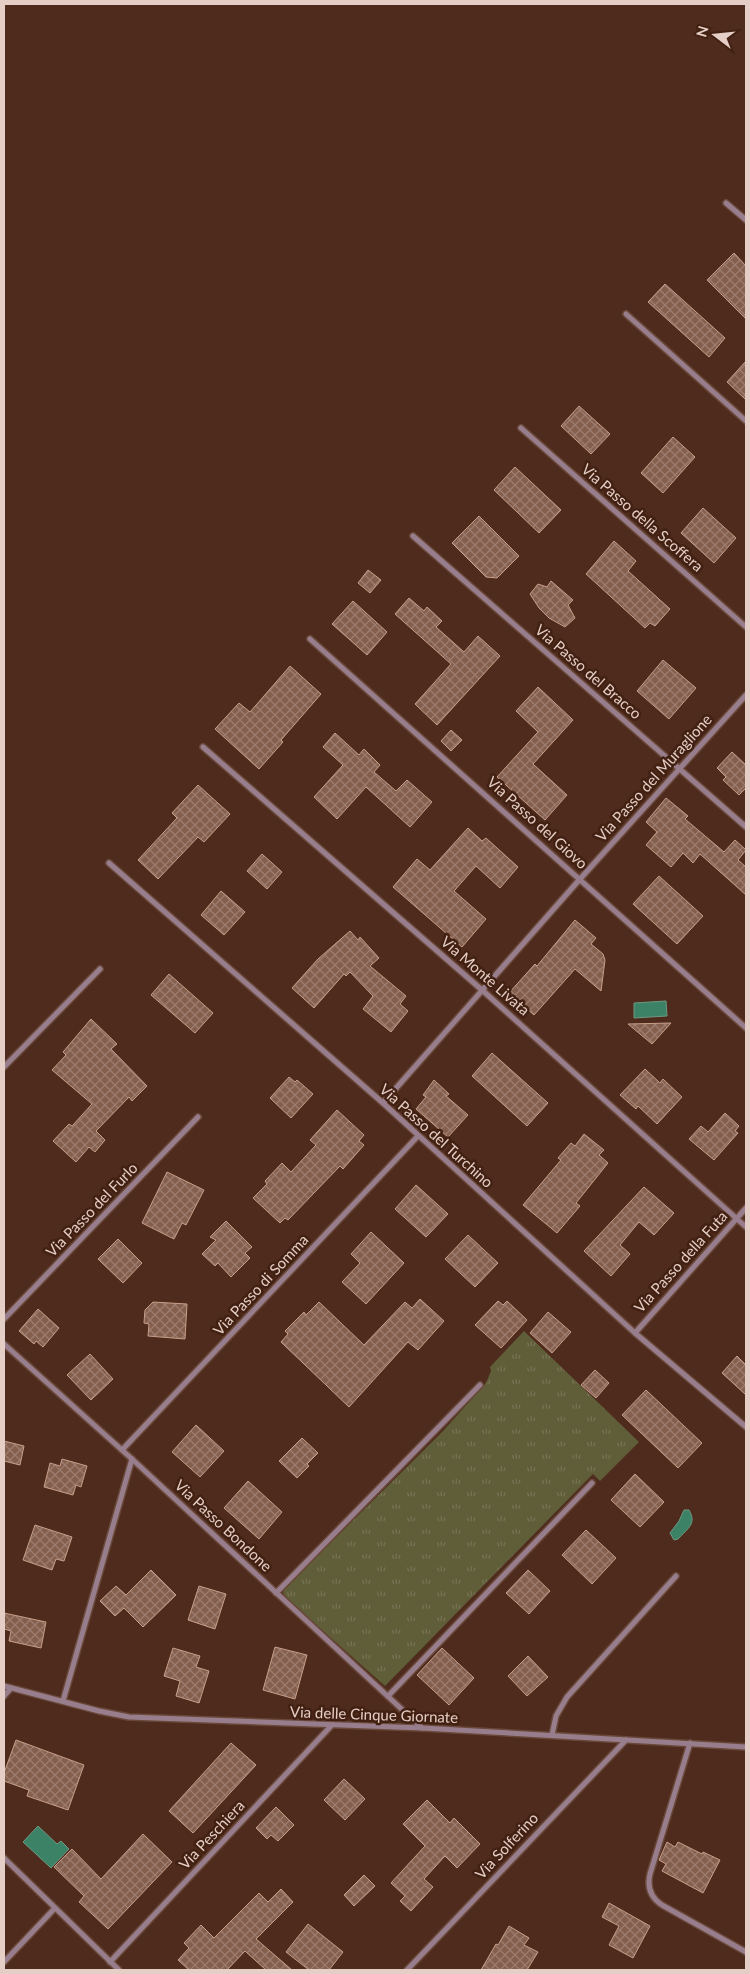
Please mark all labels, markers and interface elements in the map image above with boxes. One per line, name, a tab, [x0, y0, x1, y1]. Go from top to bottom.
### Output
north arrow	[690, 10, 740, 60]
text: N	[692, 24, 712, 39]
street label: Via Passo della Scoffera	[578, 460, 707, 575]
street label: Via Passo del Bracco	[532, 620, 646, 722]
street label: Via Passo del Muraglione	[591, 710, 715, 845]
street label: Via Passo del Giovo	[484, 772, 592, 872]
street label: Via Monte Livata	[438, 932, 534, 1019]
street label: Via Passo del Turchino	[376, 1079, 497, 1191]
street label: Via Passo del Furlo	[42, 1158, 141, 1260]
street label: Via Passo della Futa	[630, 1207, 731, 1316]
street label: Via Passo di Somma	[209, 1230, 312, 1338]
street label: Via Passo Bondone	[171, 1476, 276, 1575]
street label: Via delle Cinque Giornate	[290, 1702, 458, 1726]
street label: Via Peschiera	[175, 1796, 248, 1873]
street label: Via Solferino	[471, 1808, 542, 1882]

